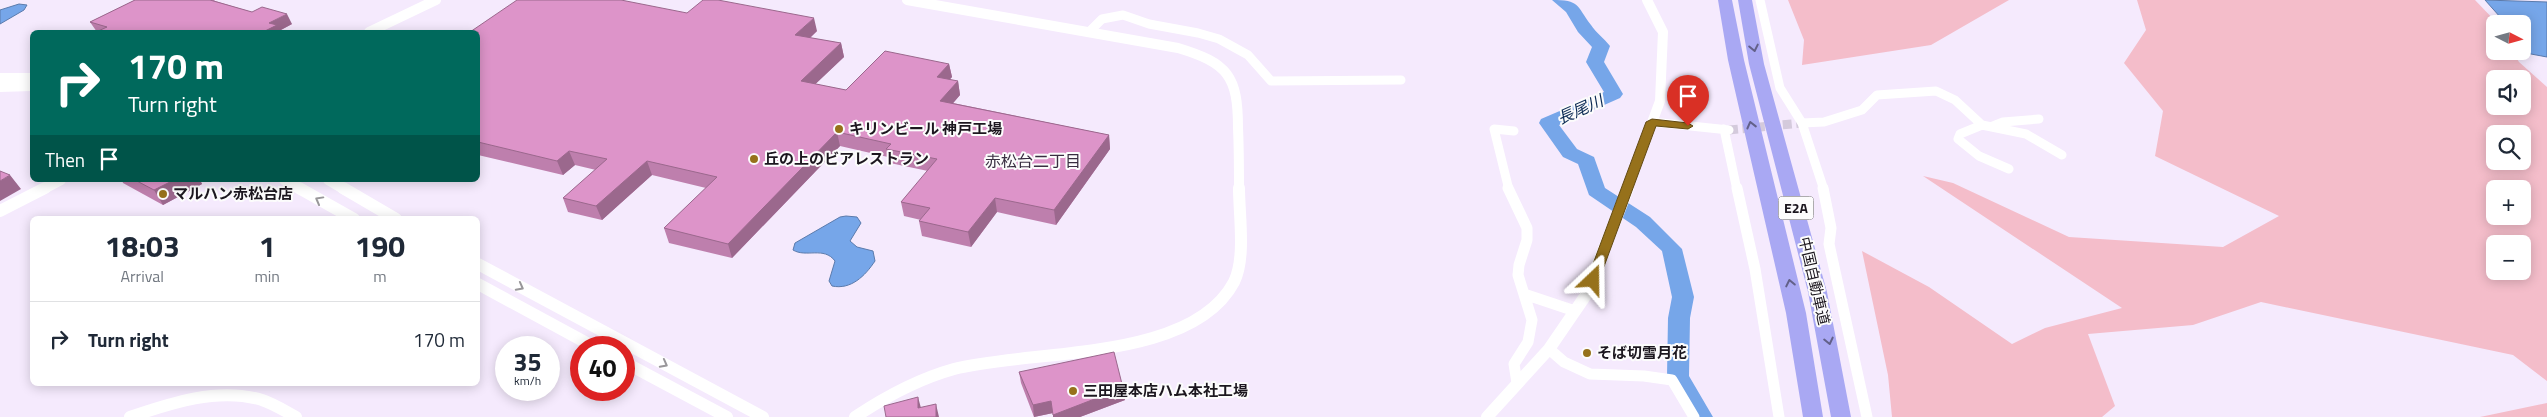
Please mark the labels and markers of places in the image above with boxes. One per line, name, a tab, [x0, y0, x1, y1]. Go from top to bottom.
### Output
pin	[1667, 75, 1709, 126]
place label: キリンビール 神戸工場	[849, 117, 1002, 140]
marker: キリンビール 神戸工場	[833, 123, 845, 135]
place label: 丘の上のビアレストラン	[764, 147, 929, 170]
marker: 丘の上のビアレストラン	[748, 153, 760, 165]
place label: マルハン赤松台店	[173, 182, 293, 205]
marker: マルハン赤松台店	[157, 188, 169, 200]
place label: そば切雪月花	[1597, 341, 1687, 364]
marker: そば切雪月花	[1581, 347, 1593, 359]
place label: 三田屋本店ハム本社工場	[1083, 379, 1248, 402]
marker: 三田屋本店ハム本社工場	[1067, 385, 1079, 397]

